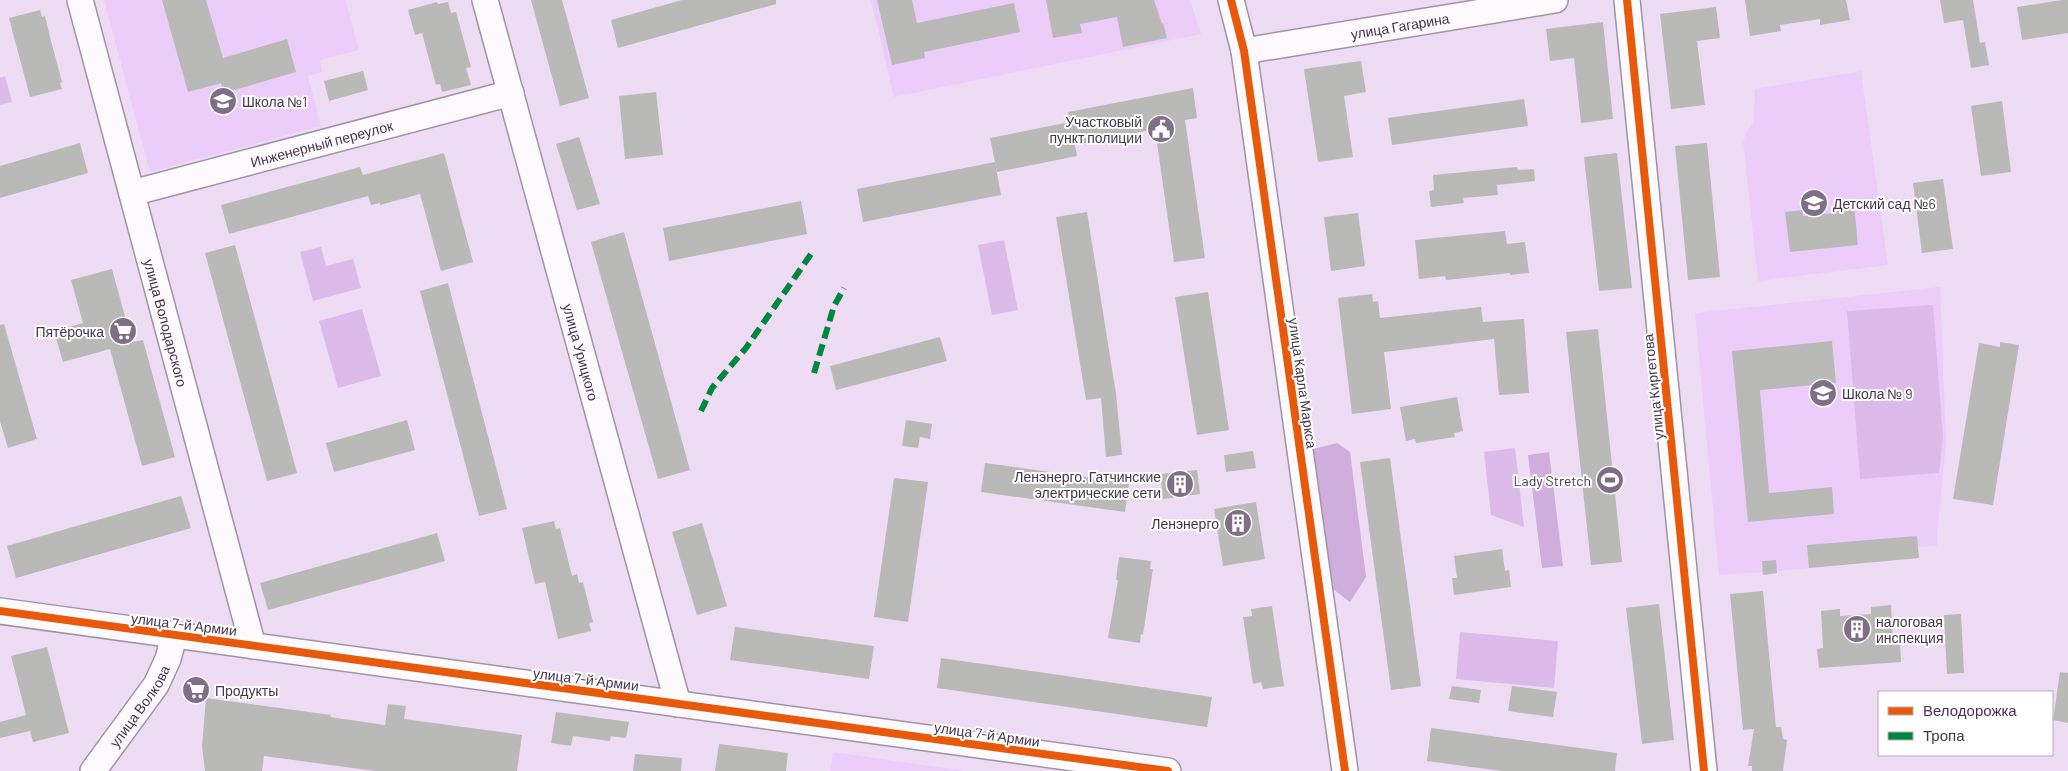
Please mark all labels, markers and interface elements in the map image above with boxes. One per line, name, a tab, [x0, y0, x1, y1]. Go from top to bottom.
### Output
street label: улица Гагарина	[1349, 9, 1451, 42]
school or university icon: Школа №1	[208, 86, 238, 116]
place label: Школа №1	[242, 93, 307, 110]
place label: Участковый пункт полиции	[1049, 113, 1142, 146]
public building icon: Участковый пункт полиции	[1146, 114, 1176, 144]
street label: Инженерный переулок	[249, 116, 395, 170]
school or university icon: Детский сад №6	[1799, 188, 1829, 218]
place label: Детский сад №6	[1833, 195, 1936, 212]
street label: улица Володарского	[141, 257, 192, 389]
street label: улица Урицкого	[560, 302, 603, 403]
supermarket icon: Пятёрочка	[108, 316, 138, 346]
street label: улица Карла Маркса	[1285, 317, 1321, 450]
place label: Пятёрочка	[35, 323, 104, 340]
street label: улица Киргетова	[1639, 333, 1667, 441]
school or university icon: Школа № 9	[1808, 378, 1838, 408]
place label: Школа № 9	[1842, 385, 1912, 402]
sports icon: Lady Stretch	[1595, 465, 1625, 495]
place label: Ленэнерго. Гатчинские электрические сети	[1014, 468, 1161, 501]
building icon: Ленэнерго. Гатчинские электрические сети	[1165, 469, 1195, 499]
place label: Lady Stretch	[1514, 472, 1591, 489]
building icon: Ленэнерго	[1223, 508, 1253, 538]
place label: Ленэнерго	[1151, 515, 1219, 532]
street label: улица 7-й Армии	[130, 609, 238, 639]
place label: налоговая инспекция	[1876, 613, 1943, 646]
building icon: налоговая инспекция	[1842, 614, 1872, 644]
street label: улица Волкова	[105, 662, 173, 750]
street label: улица 7-й Армии	[532, 664, 640, 694]
supermarket icon: Продукты	[181, 675, 211, 705]
place label: Продукты	[215, 682, 278, 699]
legend	[1878, 691, 2053, 756]
text: Велодорожка	[1923, 701, 2017, 719]
street label: улица 7-й Армии	[933, 718, 1041, 750]
text: Тропа	[1923, 726, 1965, 744]

